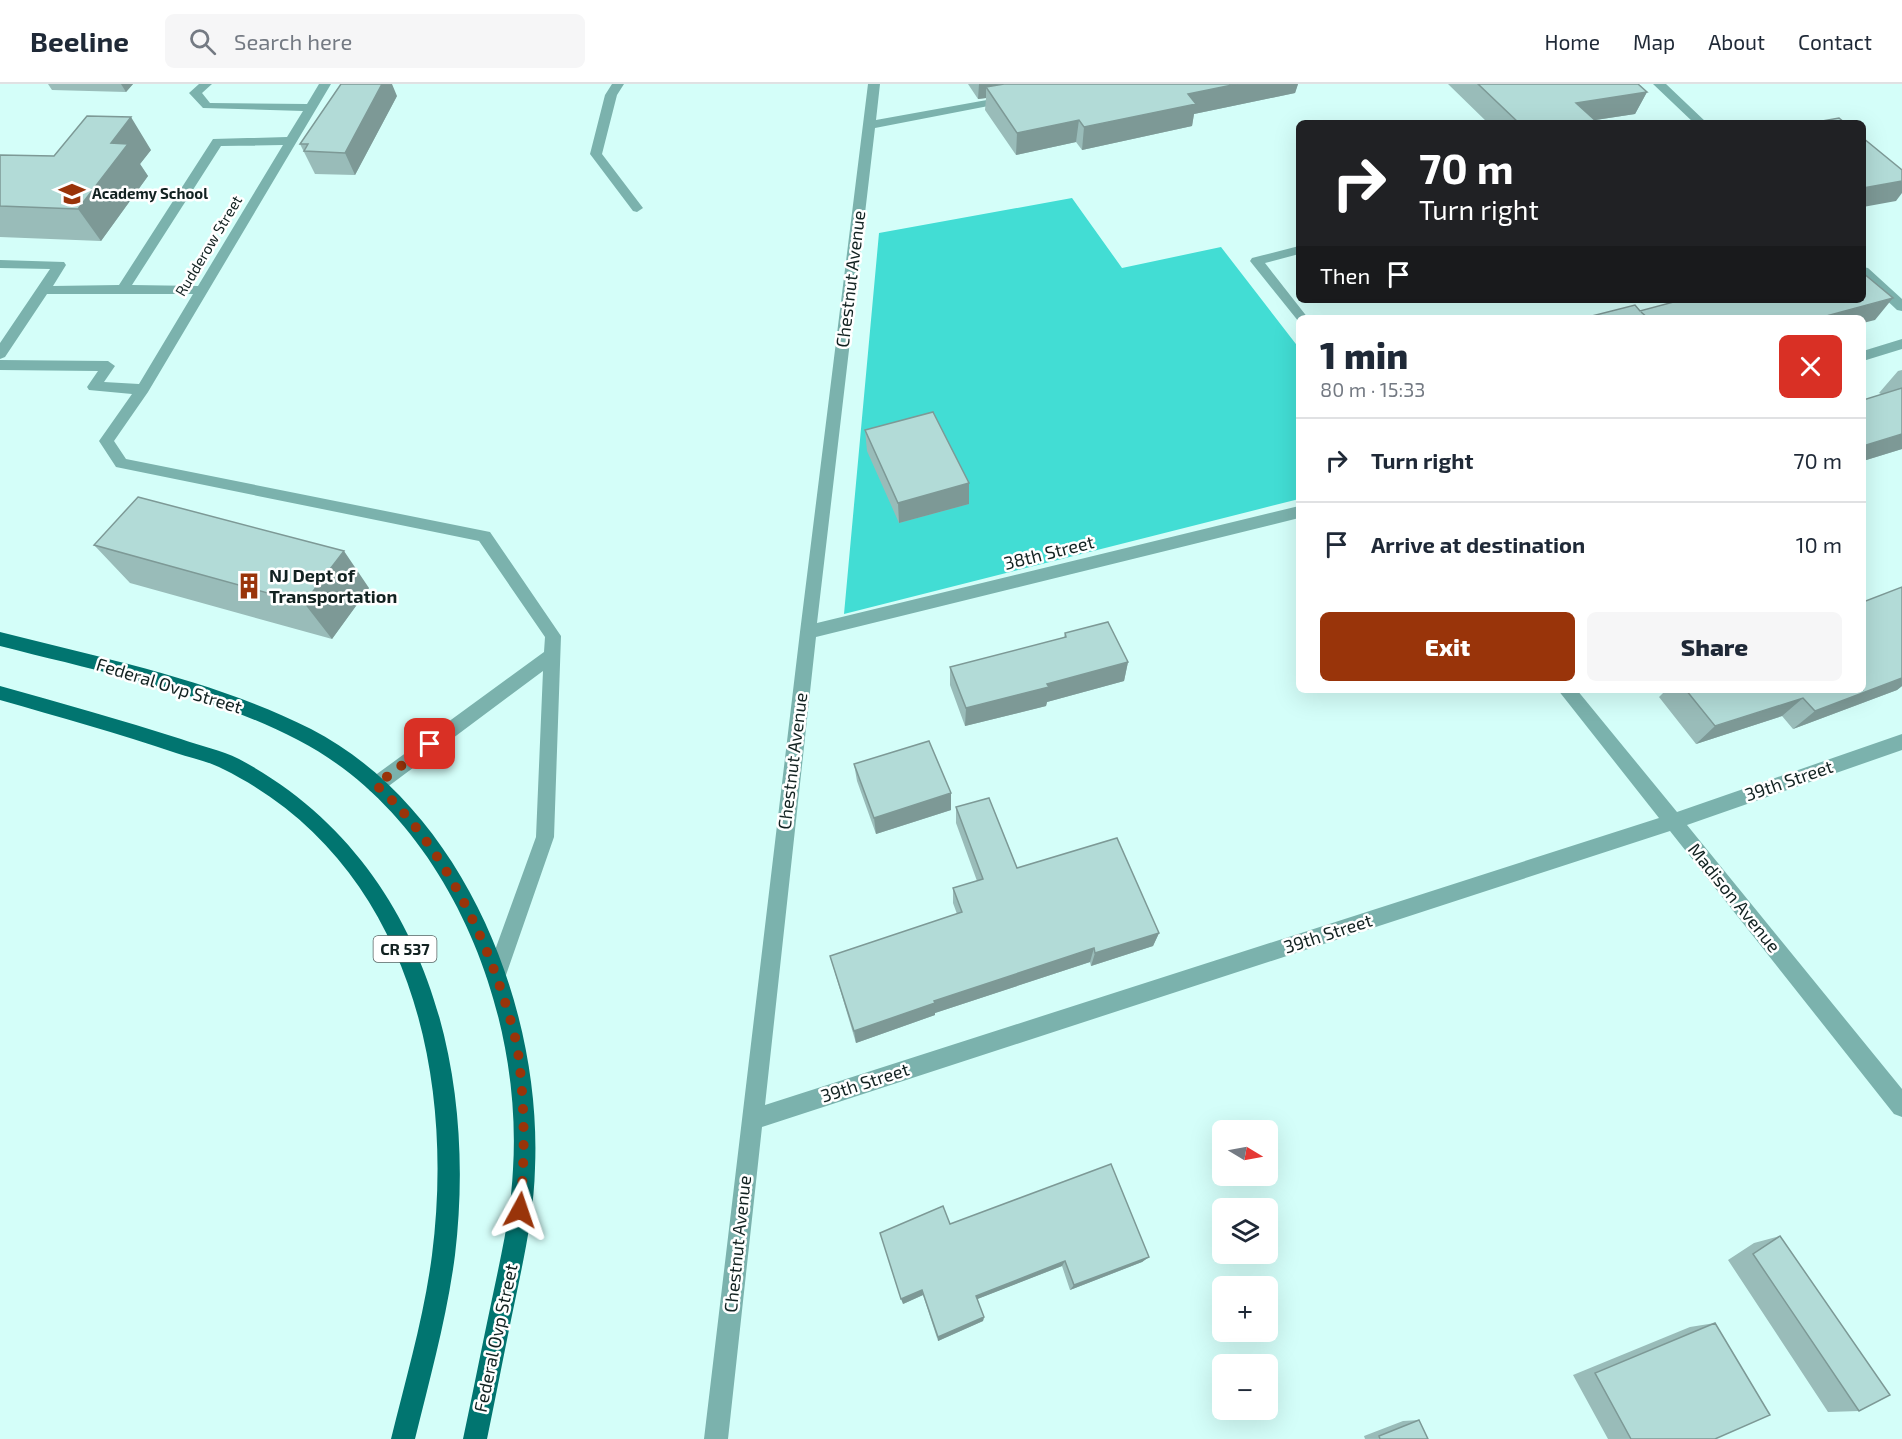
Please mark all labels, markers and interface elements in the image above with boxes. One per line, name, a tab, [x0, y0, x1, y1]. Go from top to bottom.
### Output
search box	[165, 14, 585, 68]
text: Beeline	[30, 24, 129, 58]
icon: search	[186, 25, 219, 58]
text: Search here	[234, 28, 352, 54]
text: Home	[1544, 29, 1600, 54]
text: Map	[1633, 29, 1675, 54]
text: About	[1708, 29, 1765, 54]
text: Contact	[1798, 29, 1872, 54]
text: 70 m	[1419, 142, 1514, 192]
icon: right	[1320, 144, 1398, 222]
school or university icon: Academy School	[57, 179, 87, 209]
place label: Academy School	[92, 184, 208, 203]
street label: Rudderow Street	[171, 192, 245, 299]
text: Turn right	[1419, 193, 1539, 225]
street label: Chestnut Avenue	[831, 209, 869, 349]
icon: arrive	[1382, 258, 1415, 291]
text: Then	[1320, 262, 1370, 288]
text: 1 min	[1320, 333, 1408, 376]
button: close	[1779, 335, 1842, 398]
text: 80 m · 15:33	[1320, 377, 1425, 401]
icon: right	[1320, 444, 1353, 477]
text: Turn right	[1371, 447, 1473, 473]
text: 70 m	[1793, 447, 1842, 473]
icon: arrive	[1320, 528, 1353, 561]
street label: 38th Street	[1001, 530, 1096, 574]
text: Arrive at destination	[1371, 531, 1585, 557]
text: 10 m	[1796, 531, 1842, 557]
place label: NJ Dept of Transportation	[269, 564, 397, 607]
building icon: NJ Dept of Transportation	[234, 571, 264, 601]
button: Exit	[1320, 612, 1575, 681]
button: Share	[1587, 612, 1842, 681]
street label: Federal Ovp Street	[94, 652, 245, 718]
street label: Chestnut Avenue	[773, 691, 811, 831]
pin	[404, 718, 455, 769]
icon: arrive	[413, 727, 446, 760]
street label: 39th Street	[1742, 755, 1836, 805]
street label: Madison Avenue	[1684, 838, 1786, 956]
street label: 39th Street	[1281, 908, 1375, 958]
road number: CR 537	[374, 936, 436, 962]
street label: 39th Street	[818, 1057, 912, 1107]
north arrow	[1212, 1120, 1278, 1186]
map controls	[1212, 1120, 1278, 1420]
street label: Chestnut Avenue	[719, 1174, 755, 1314]
position arrow	[488, 1178, 552, 1242]
button: layers	[1212, 1198, 1278, 1264]
street label: Federal Ovp Street	[469, 1261, 522, 1414]
button: +	[1212, 1276, 1278, 1342]
button: −	[1212, 1354, 1278, 1420]

